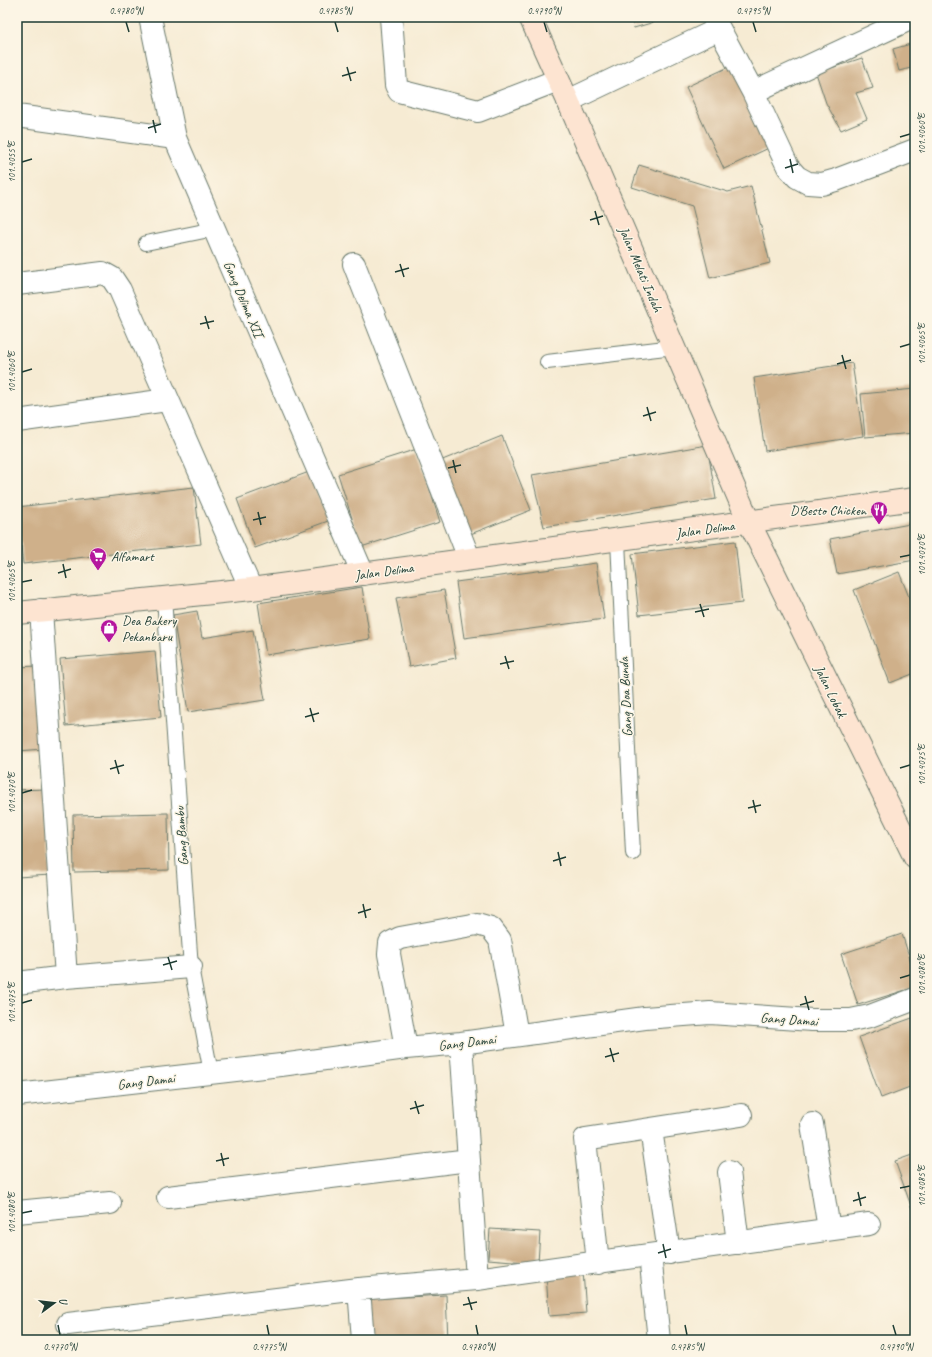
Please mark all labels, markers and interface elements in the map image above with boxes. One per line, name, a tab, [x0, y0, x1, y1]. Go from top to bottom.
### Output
text: 0.4780°N	[109, 4, 145, 17]
text: 0.4785°N	[318, 4, 354, 17]
text: 0.4790°N	[527, 4, 563, 17]
text: 0.4795°N	[736, 4, 772, 17]
text: 101.4060°E	[915, 111, 928, 155]
text: 101.4055°E	[5, 139, 18, 183]
street label: Jalan Melati Indah	[614, 223, 667, 316]
street label: Gang Delima XII	[220, 258, 269, 343]
text: 101.4065°E	[915, 321, 928, 365]
text: 101.4060°E	[5, 349, 18, 393]
restaurant icon: D'Besto Chicken	[869, 500, 889, 525]
place label: D'Besto Chicken	[790, 502, 867, 519]
street label: Jalan Delima	[674, 517, 737, 542]
text: 101.4070°E	[915, 532, 928, 576]
supermarket icon: Alfamart	[88, 546, 108, 571]
place label: Alfamart	[111, 548, 155, 565]
text: 101.4065°E	[5, 559, 18, 603]
street label: Jalan Delima	[353, 559, 416, 584]
place label: Dea Bakery Pekanbaru	[122, 612, 178, 645]
shop icon: Dea Bakery Pekanbaru	[99, 618, 119, 643]
street label: Gang Doa Bunda	[615, 655, 636, 737]
street label: Jalan Lobak	[810, 661, 851, 722]
text: 101.4075°E	[915, 742, 928, 786]
text: 101.4070°E	[5, 770, 18, 814]
street label: Gang Bambu	[171, 805, 192, 866]
text: 101.4080°E	[915, 952, 928, 996]
text: 101.4075°E	[5, 980, 18, 1024]
street label: Gang Damai	[760, 1009, 821, 1030]
street label: Gang Damai	[437, 1030, 499, 1054]
street label: Gang Damai	[116, 1069, 178, 1093]
text: 101.4085°E	[915, 1163, 928, 1207]
text: 101.4080°E	[5, 1190, 18, 1234]
north arrow	[34, 1283, 74, 1323]
text: U	[56, 1296, 72, 1307]
text: 0.4770°N	[43, 1340, 79, 1353]
text: 0.4775°N	[252, 1340, 288, 1353]
text: 0.4780°N	[461, 1340, 497, 1353]
text: 0.4785°N	[670, 1340, 706, 1353]
text: 0.4790°N	[879, 1340, 915, 1353]

